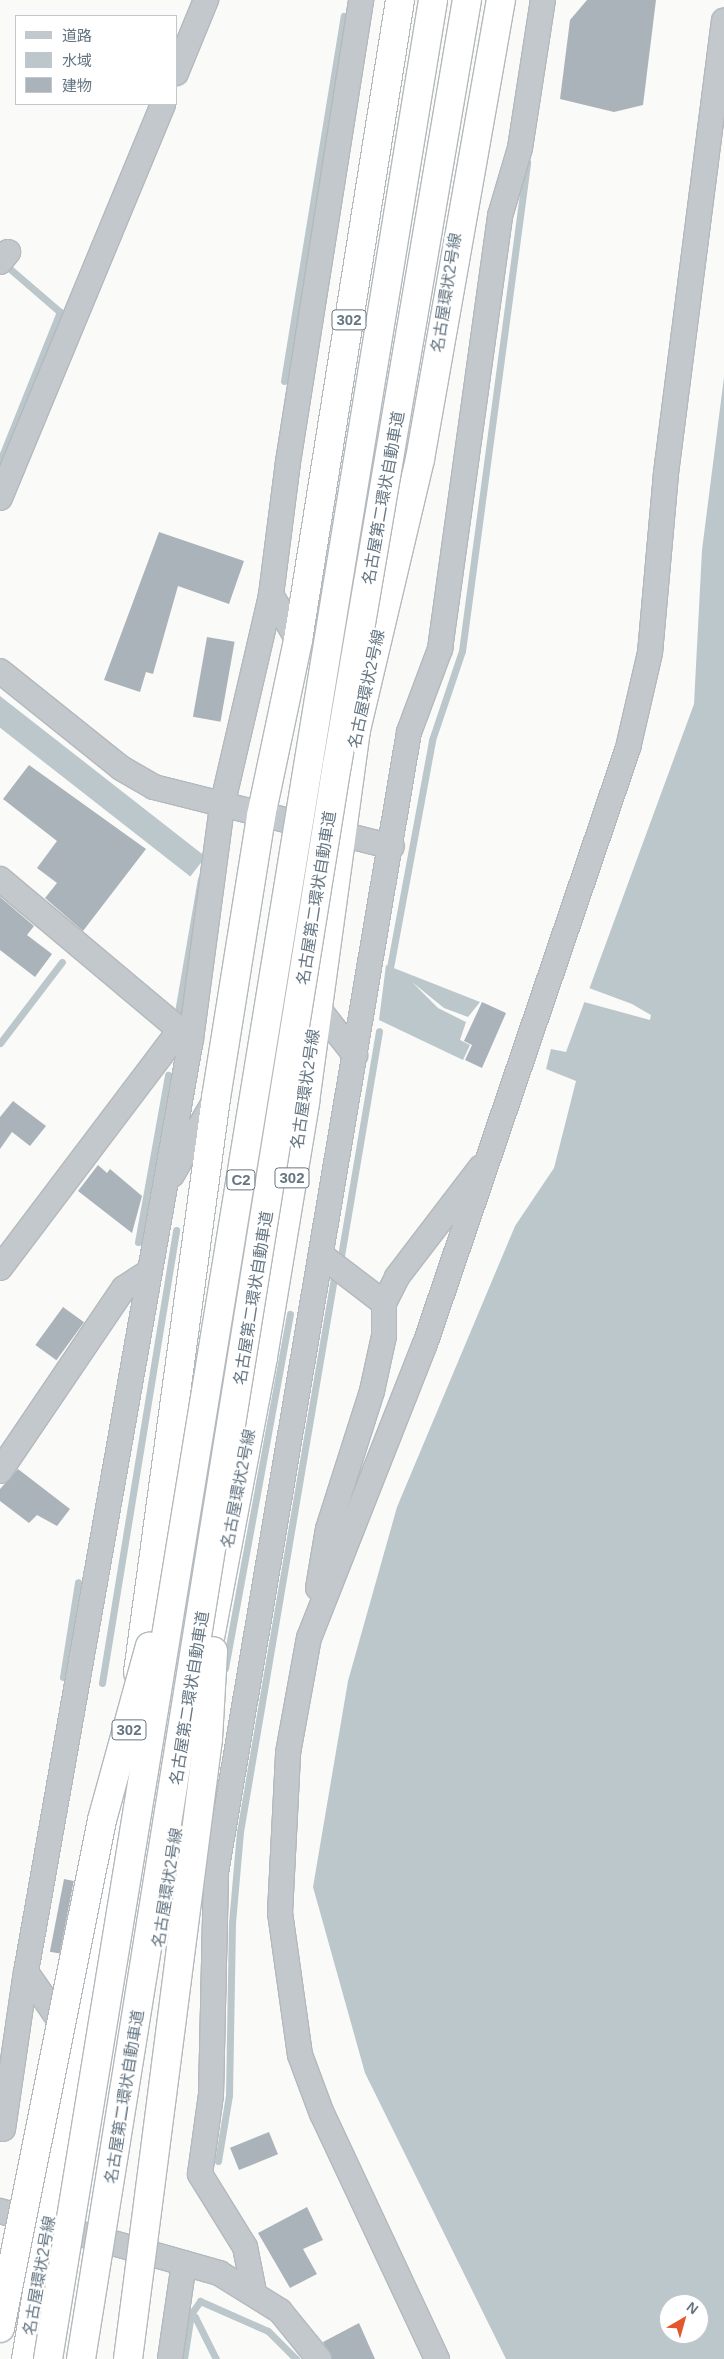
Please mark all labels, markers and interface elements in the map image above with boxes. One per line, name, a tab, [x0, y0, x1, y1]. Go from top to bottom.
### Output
legend	[15, 15, 178, 105]
text: 道路	[62, 27, 92, 44]
text: 水域	[62, 52, 92, 69]
text: 建物	[62, 77, 92, 94]
street label: 名古屋環状2号線	[428, 232, 466, 354]
road number: 302	[330, 308, 368, 332]
street label: 名古屋第二環状自動車道	[359, 410, 409, 586]
street label: 名古屋環状2号線	[345, 628, 389, 750]
street label: 名古屋第二環状自動車道	[294, 810, 340, 986]
street label: 名古屋環状2号線	[288, 1028, 324, 1150]
road number: 302	[273, 1166, 311, 1190]
road number: C2	[226, 1168, 256, 1192]
street label: 名古屋第二環状自動車道	[231, 1210, 277, 1386]
street label: 名古屋環状2号線	[218, 1428, 260, 1550]
street label: 名古屋第二環状自動車道	[167, 1610, 213, 1786]
road number: 302	[110, 1718, 148, 1742]
street label: 名古屋環状2号線	[149, 1827, 187, 1949]
street label: 名古屋第二環状自動車道	[102, 2009, 148, 2185]
street label: 名古屋環状2号線	[20, 2215, 60, 2337]
north arrow	[659, 2294, 709, 2344]
text: N	[684, 2299, 702, 2317]

